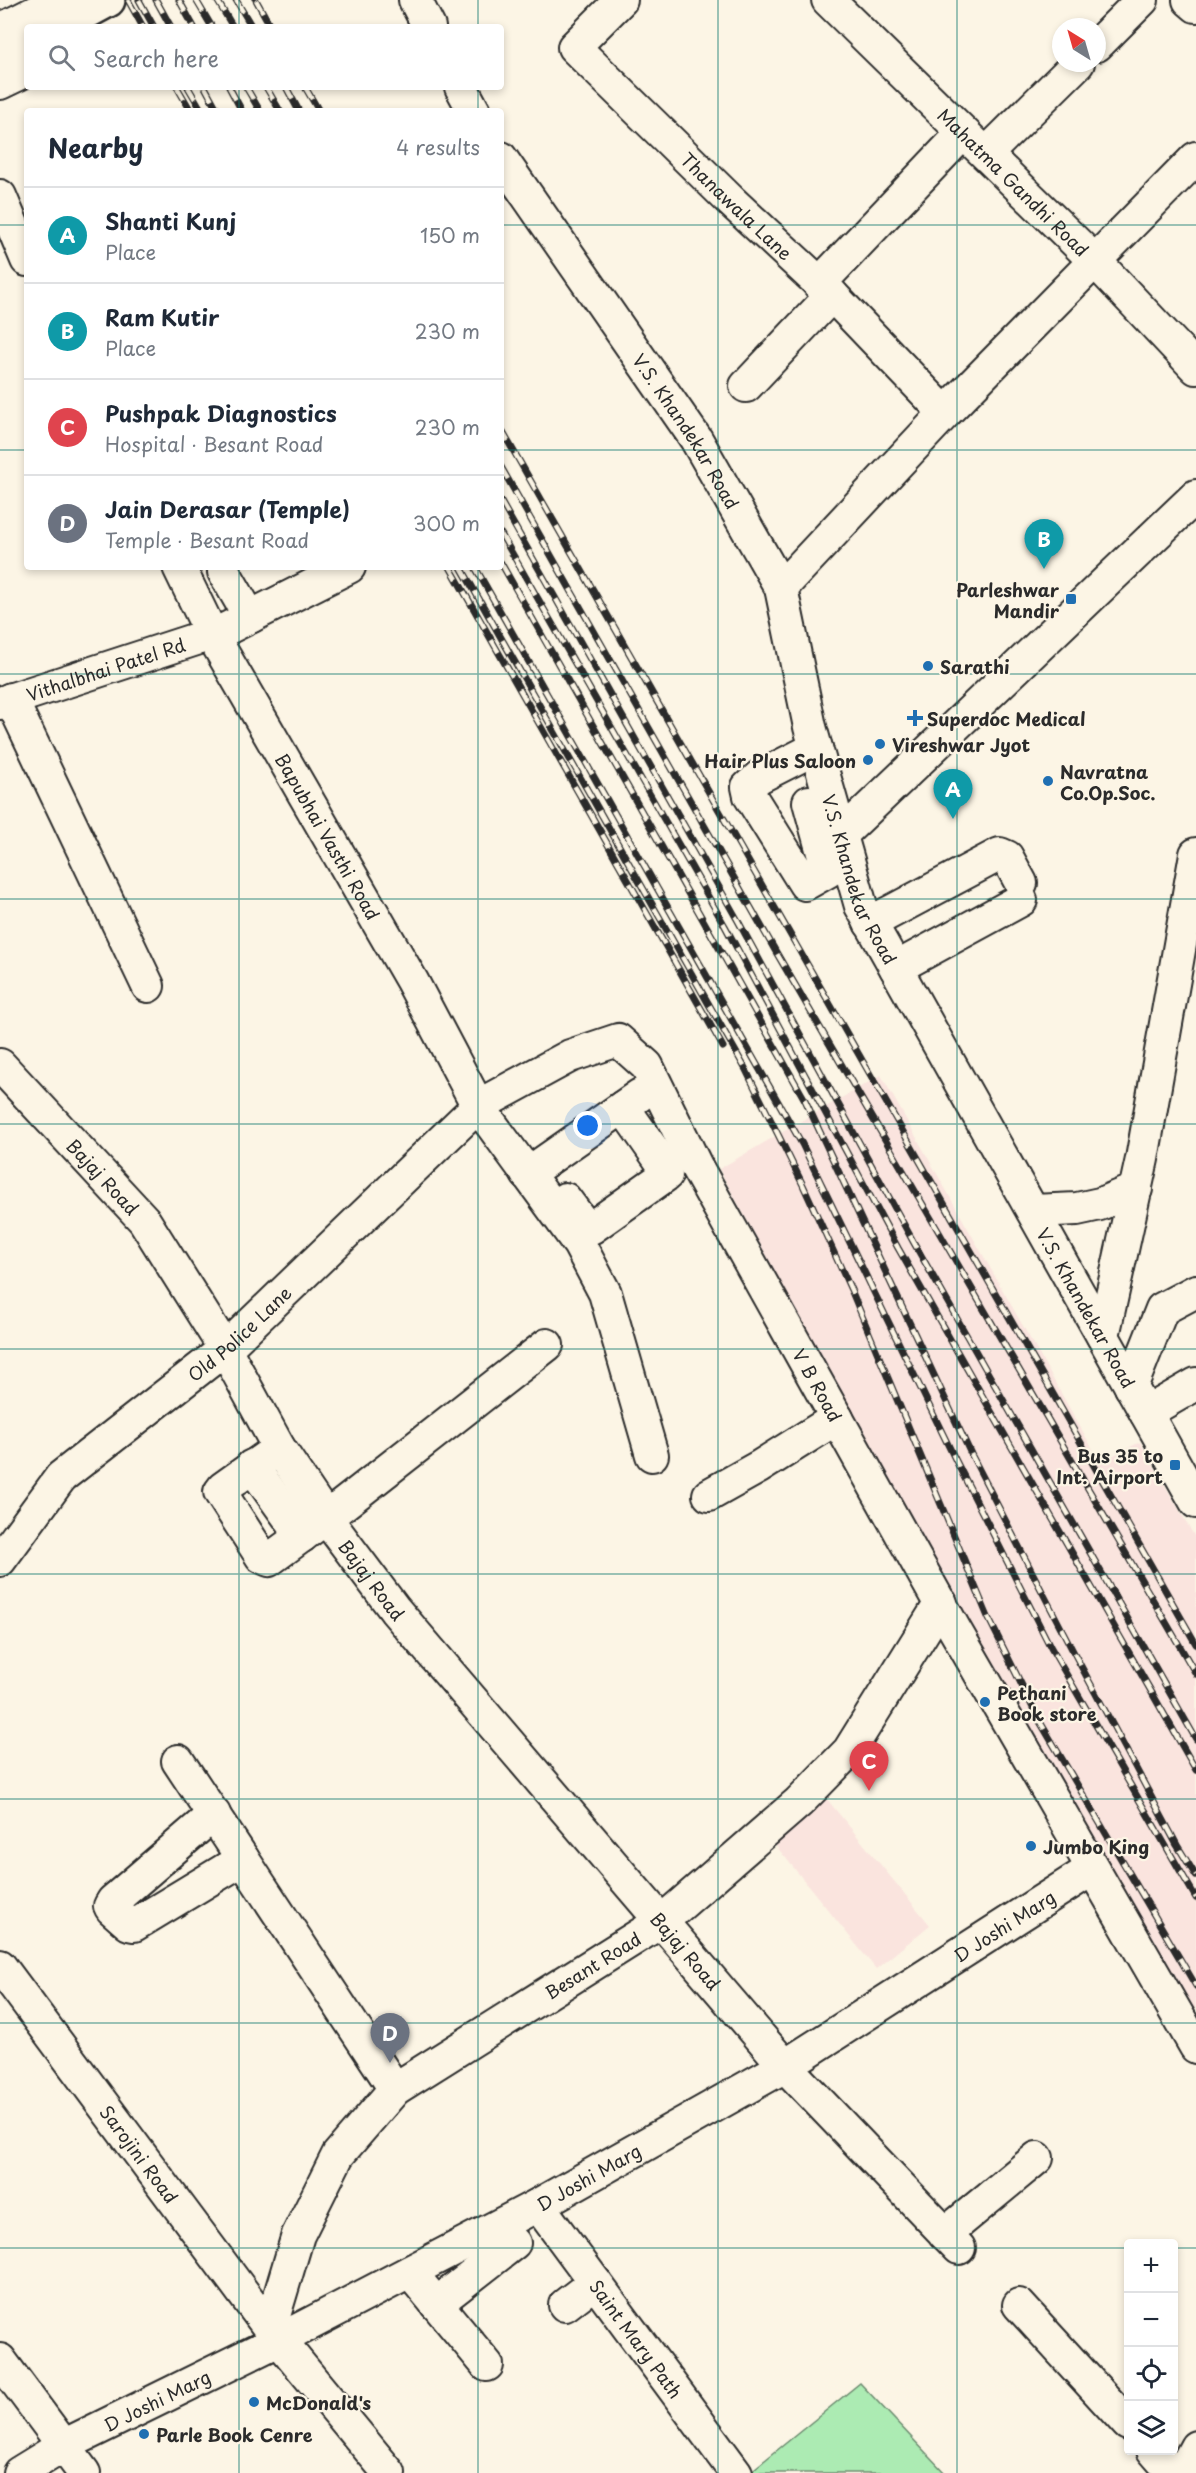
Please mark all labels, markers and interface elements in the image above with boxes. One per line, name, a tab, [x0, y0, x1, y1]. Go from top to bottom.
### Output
north arrow	[1052, 18, 1106, 72]
search box	[24, 24, 504, 90]
icon: search	[45, 41, 78, 74]
text: Search here	[93, 41, 219, 74]
street label: Mahatma Gandhi Road	[932, 101, 1096, 262]
text: Nearby	[48, 128, 143, 167]
text: 4 results	[396, 132, 480, 162]
street label: Thanawala Lane	[675, 146, 799, 266]
text: Shanti Kunj	[105, 204, 236, 237]
text: A	[60, 220, 75, 250]
text: 150 m	[420, 220, 480, 250]
text: Place	[105, 237, 156, 267]
text: Ram Kutir	[105, 300, 219, 333]
text: B	[61, 316, 74, 346]
text: 230 m	[415, 316, 480, 346]
text: Place	[105, 333, 156, 363]
street label: V.S. Khandekar Road	[627, 347, 746, 513]
text: Pushpak Diagnostics	[105, 396, 337, 429]
text: C	[60, 412, 75, 442]
text: 230 m	[415, 412, 480, 442]
text: Hospital · Besant Road	[105, 429, 323, 459]
text: Jain Derasar (Temple)	[105, 492, 350, 525]
text: D	[60, 508, 75, 538]
text: 300 m	[413, 508, 480, 538]
pin: B	[1024, 520, 1064, 569]
text: Temple · Besant Road	[105, 525, 309, 555]
place label: Parleshwar Mandir	[956, 576, 1060, 624]
marker: Parleshwar Mandir	[1064, 592, 1078, 606]
street label: Vithalbhai Patel Rd	[22, 630, 189, 707]
place label: Sarathi	[940, 653, 1010, 680]
marker: Sarathi	[921, 659, 935, 673]
place label: Superdoc Medical	[927, 705, 1085, 732]
marker: Superdoc Medical	[908, 711, 922, 725]
place label: Vireshwar Jyot	[892, 731, 1030, 758]
marker: Vireshwar Jyot	[873, 737, 887, 751]
place label: Hair Plus Saloon	[704, 747, 856, 774]
street label: Bapubhai Vasthi Road	[270, 748, 387, 924]
marker: Hair Plus Saloon	[861, 753, 875, 767]
place label: Navratna Co.Op.Soc.	[1060, 758, 1155, 806]
pin: A	[934, 770, 972, 819]
marker: Navratna Co.Op.Soc.	[1041, 774, 1055, 788]
street label: V.S. Khandekar Road	[816, 791, 904, 969]
your location	[573, 1111, 602, 1140]
street label: Bajaj Road	[61, 1132, 146, 1221]
street label: V.S. Khandekar Road	[1031, 1222, 1142, 1392]
street label: Old Police Lane	[181, 1279, 297, 1387]
street label: V B Road	[787, 1343, 849, 1426]
place label: Bus 35 to Int. Airport	[1056, 1442, 1163, 1490]
marker: Bus 35 to Int. Airport	[1168, 1458, 1182, 1472]
street label: Bajaj Road	[333, 1533, 412, 1626]
place label: Pethani Book store	[997, 1679, 1097, 1727]
marker: Pethani Book store	[978, 1695, 992, 1709]
pin: C	[850, 1742, 888, 1791]
place label: Jumbo King	[1043, 1833, 1149, 1860]
marker: Jumbo King	[1024, 1839, 1038, 1853]
street label: D Joshi Marg	[948, 1883, 1060, 1968]
street label: Bajaj Road	[645, 1905, 727, 1996]
street label: Besant Road	[539, 1924, 646, 2005]
pin: D	[370, 2014, 410, 2063]
street label: Sarojini Road	[94, 2099, 185, 2208]
street label: D Joshi Marg	[531, 2136, 645, 2217]
map controls	[1124, 2239, 1178, 2455]
button: +	[1124, 2239, 1178, 2293]
street label: Saint Mary Path	[584, 2274, 690, 2403]
button: −	[1124, 2293, 1178, 2347]
button: locate	[1124, 2347, 1178, 2401]
street label: D Joshi Marg	[99, 2362, 215, 2438]
place label: McDonald's	[266, 2389, 372, 2416]
marker: McDonald's	[247, 2395, 261, 2409]
button: layers	[1124, 2401, 1178, 2455]
place label: Parle Book Cenre	[156, 2421, 313, 2448]
marker: Parle Book Cenre	[137, 2427, 151, 2441]

